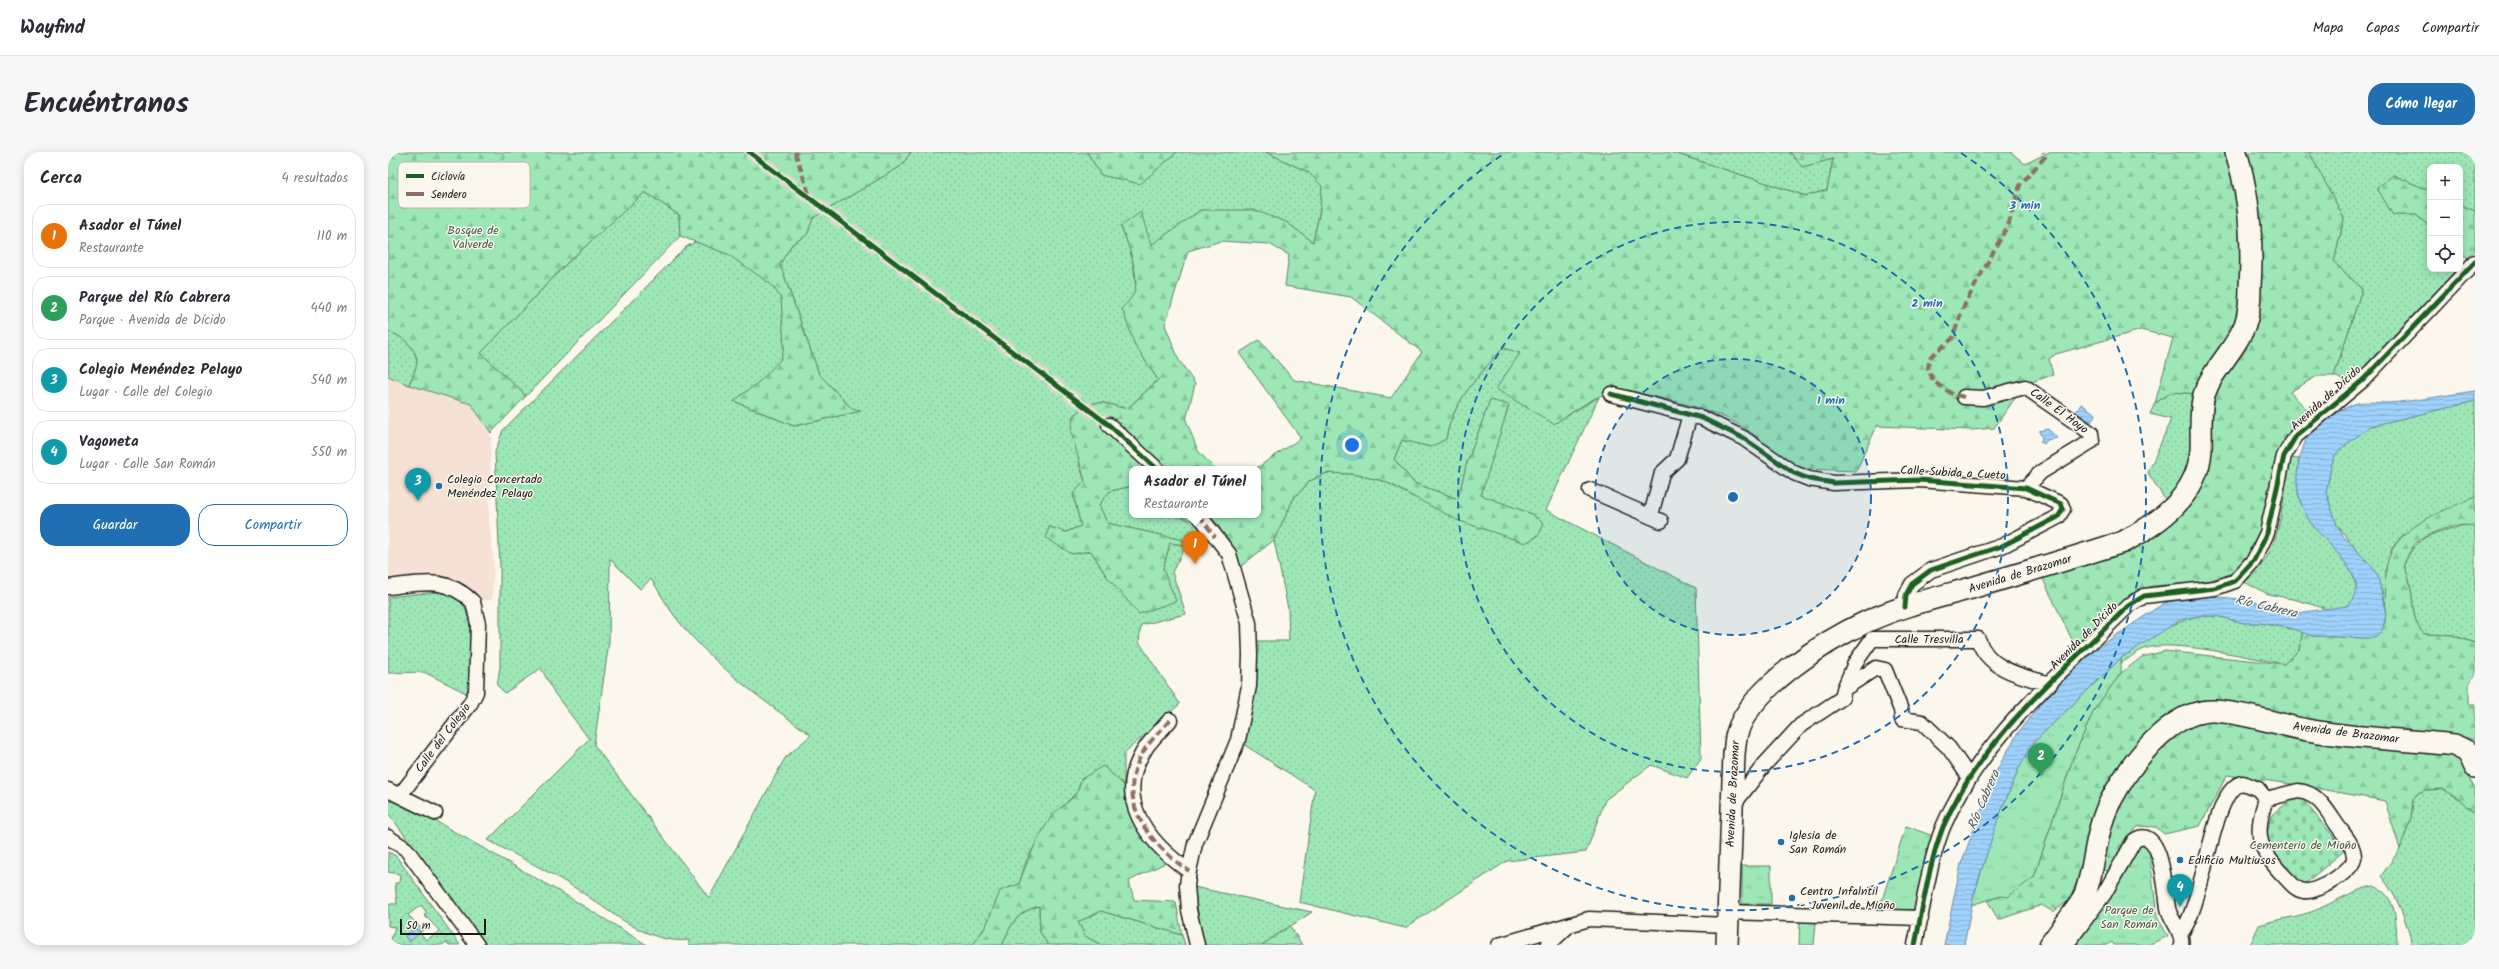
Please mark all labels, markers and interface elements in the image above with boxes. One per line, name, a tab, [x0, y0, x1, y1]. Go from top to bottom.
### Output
text: Wayfind	[20, 13, 85, 43]
text: Mapa	[2313, 17, 2344, 39]
text: Capas	[2366, 17, 2400, 39]
text: Compartir	[2422, 17, 2479, 39]
text: Encuéntranos	[24, 82, 189, 127]
button: Cómo llegar	[2368, 83, 2475, 125]
legend	[398, 162, 530, 208]
map controls	[2427, 164, 2463, 272]
button: +	[2427, 164, 2463, 200]
text: Cerca	[40, 165, 82, 192]
text: 4 resultados	[281, 168, 348, 189]
text: Ciclovía	[431, 168, 465, 186]
text: Sendero	[431, 186, 467, 204]
text: 3 min	[2009, 196, 2041, 215]
button: −	[2427, 200, 2463, 236]
text: Asador el Túnel	[79, 214, 181, 238]
park label: Bosque de Valverde	[447, 221, 499, 254]
text: 1	[52, 226, 56, 247]
text: 110 m	[317, 226, 347, 247]
button: locate	[2427, 236, 2463, 272]
text: Restaurante	[79, 238, 144, 259]
text: Parque del Río Cabrera	[79, 286, 230, 310]
text: 2 min	[1911, 294, 1943, 313]
text: 2	[50, 298, 58, 319]
text: 440 m	[311, 298, 347, 319]
text: Parque · Avenida de Dícido	[79, 310, 226, 331]
text: Colegio Menéndez Pelayo	[79, 358, 242, 382]
street label: Avenida de Dícido	[2286, 361, 2366, 435]
text: 3	[50, 370, 58, 391]
text: 540 m	[311, 370, 347, 391]
text: Lugar · Calle del Colegio	[79, 382, 212, 403]
street label: Calle El Hoyo	[2026, 383, 2092, 439]
text: 1 min	[1817, 391, 1845, 410]
text: Vagoneta	[79, 430, 139, 454]
your location	[1342, 435, 1362, 455]
text: 4	[50, 442, 58, 463]
text: 550 m	[311, 442, 347, 463]
text: Lugar · Calle San Román	[79, 454, 216, 475]
street label: Calle Subida a Cueto	[1900, 461, 2006, 485]
popup	[1129, 466, 1261, 518]
pin: 3	[405, 468, 431, 501]
place label: Colegio Concertado Menéndez Pelayo	[447, 470, 542, 503]
text: Asador el Túnel	[1144, 470, 1246, 494]
marker: Colegio Concertado Menéndez Pelayo	[434, 481, 444, 491]
centre of rings	[1726, 490, 1740, 504]
text: Restaurante	[1144, 494, 1208, 515]
button: Guardar	[40, 504, 190, 546]
button: Compartir	[198, 504, 348, 546]
pin: 1	[1182, 531, 1208, 564]
street label: Avenida de Brazomar	[1966, 549, 2075, 599]
water label: Río Cabrera	[2233, 590, 2300, 625]
street label: Avenida de Dícido	[2046, 598, 2122, 674]
street label: Calle Tresvilla	[1894, 630, 1964, 649]
street label: Calle del Colegio	[410, 699, 476, 777]
street label: Avenida de Brazomar	[2292, 717, 2401, 749]
street label: Avenida de Brazomar	[1721, 739, 1745, 848]
pin: 2	[2028, 743, 2054, 776]
water label: Río Cabrera	[1962, 766, 2006, 833]
place label: Iglesia de San Román	[1789, 826, 1846, 859]
park label: Cementerio de Mioño	[2250, 836, 2356, 855]
marker: Iglesia de San Román	[1776, 837, 1786, 847]
place label: Edificio Multiusos	[2188, 851, 2276, 870]
marker: Edificio Multiusos	[2175, 855, 2185, 865]
pin: 4	[2167, 874, 2193, 907]
place label: Centro Infalntil - Juvenil de Mioño	[1800, 882, 1895, 915]
marker: Centro Infalntil - Juvenil de Mioño	[1787, 893, 1797, 903]
park label: Parque de San Román	[2100, 901, 2158, 934]
scale bar	[400, 917, 486, 936]
text: 50 m	[406, 917, 431, 935]

